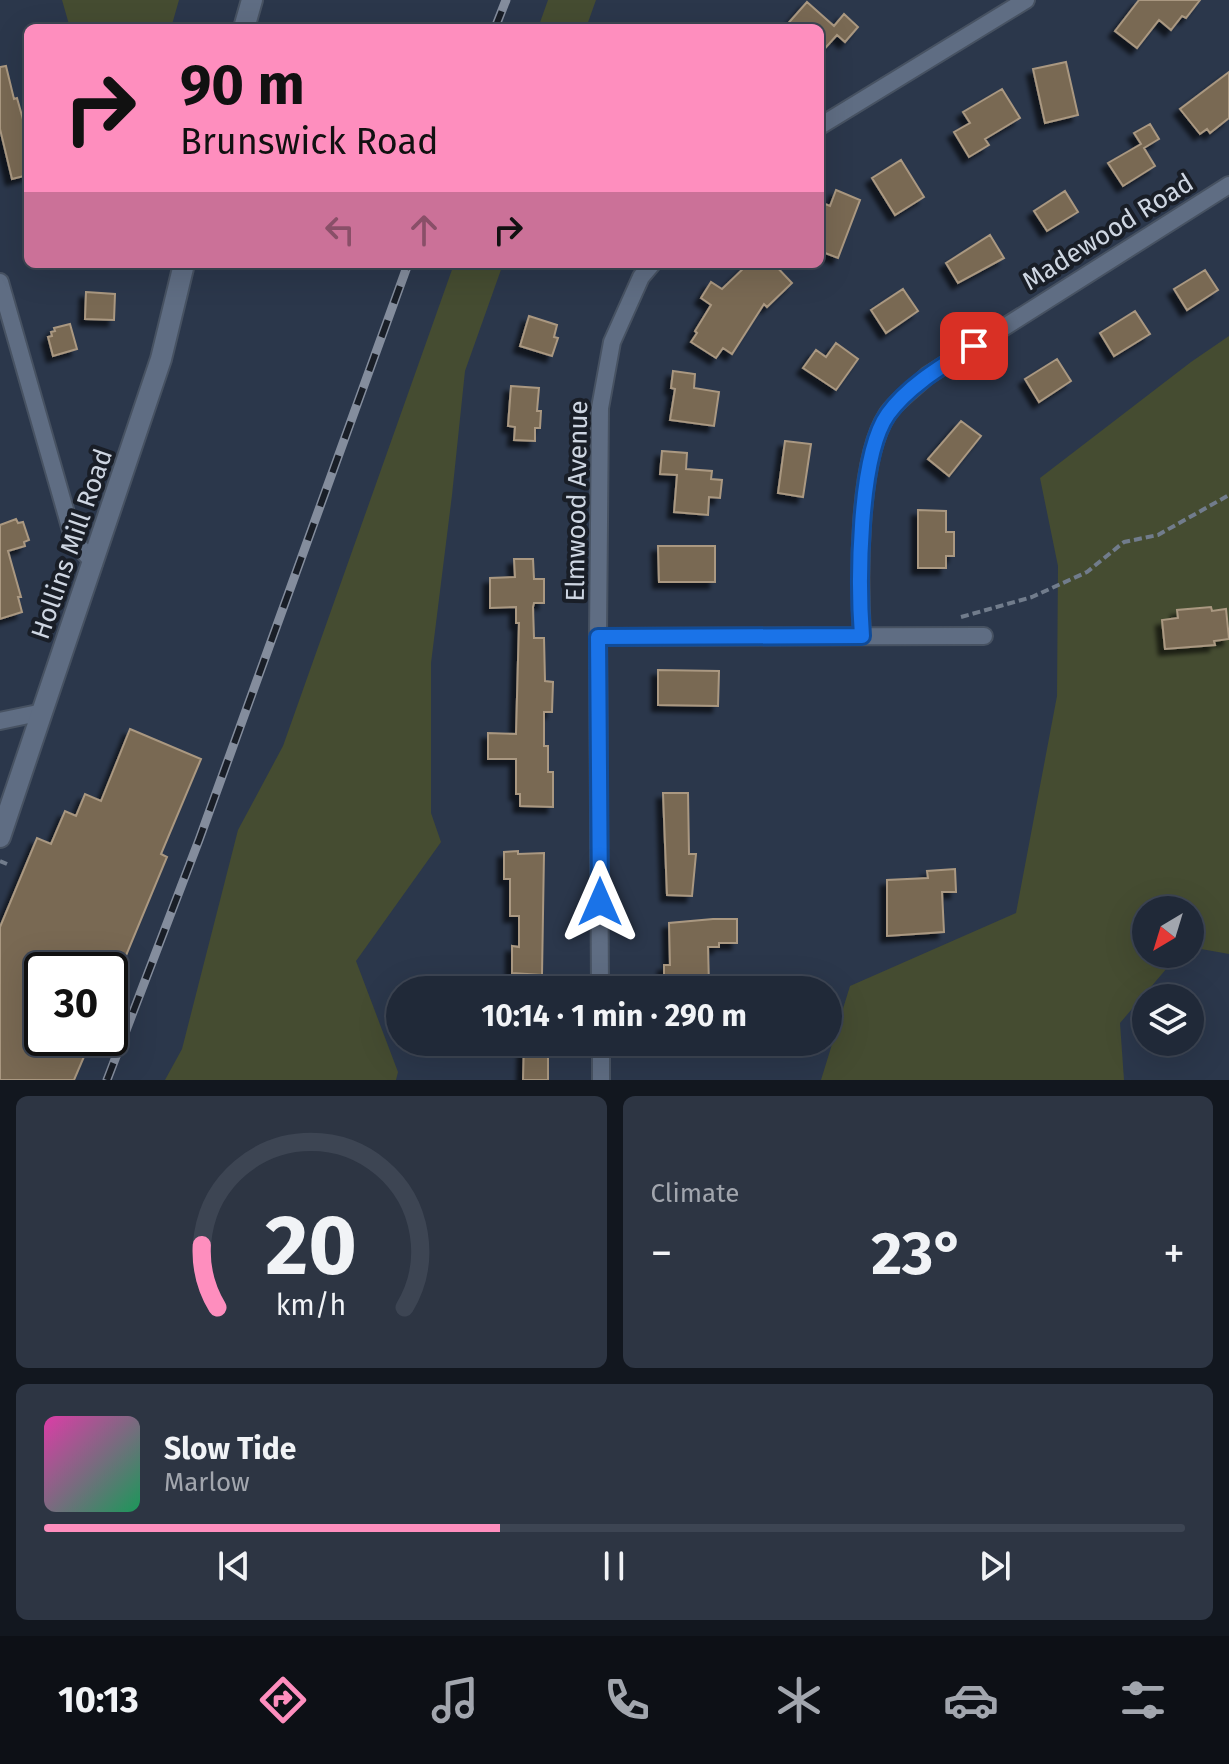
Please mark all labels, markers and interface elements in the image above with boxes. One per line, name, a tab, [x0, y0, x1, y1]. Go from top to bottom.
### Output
text: 90 m	[180, 52, 305, 119]
icon: right	[48, 56, 152, 160]
text: Brunswick Road	[180, 120, 439, 164]
street label: Madewood Road	[1017, 167, 1199, 297]
icon: left	[318, 208, 362, 252]
icon: ahead	[402, 208, 446, 252]
icon: right	[486, 208, 530, 252]
pin	[940, 312, 1008, 380]
icon: arrive	[952, 324, 996, 368]
street label: Elmwood Avenue	[560, 400, 594, 602]
street label: Hollins Mill Road	[25, 445, 119, 643]
position arrow	[558, 860, 642, 944]
north arrow	[1132, 896, 1204, 968]
map controls	[1132, 896, 1204, 1056]
speed limit sign: 30	[24, 952, 128, 1056]
button: layers	[1132, 984, 1204, 1056]
text: 10:14 · 1 min · 290 m	[481, 998, 747, 1034]
text: Climate	[651, 1178, 739, 1209]
text: 20	[265, 1196, 357, 1296]
text: 23°	[871, 1218, 964, 1290]
text: −	[651, 1227, 673, 1280]
text: +	[1163, 1227, 1185, 1280]
text: km/h	[276, 1288, 347, 1323]
text: Slow Tide	[164, 1431, 296, 1467]
text: Marlow	[164, 1467, 250, 1498]
icon: previous	[212, 1544, 256, 1588]
icon: pause	[592, 1544, 636, 1588]
icon: next	[973, 1544, 1017, 1588]
icon: directions	[255, 1672, 311, 1728]
icon: music	[427, 1672, 483, 1728]
icon: phone	[599, 1672, 655, 1728]
icon: climate	[771, 1672, 827, 1728]
icon: car	[943, 1672, 999, 1728]
icon: filters	[1115, 1672, 1171, 1728]
text: 10:13	[58, 1678, 139, 1722]

